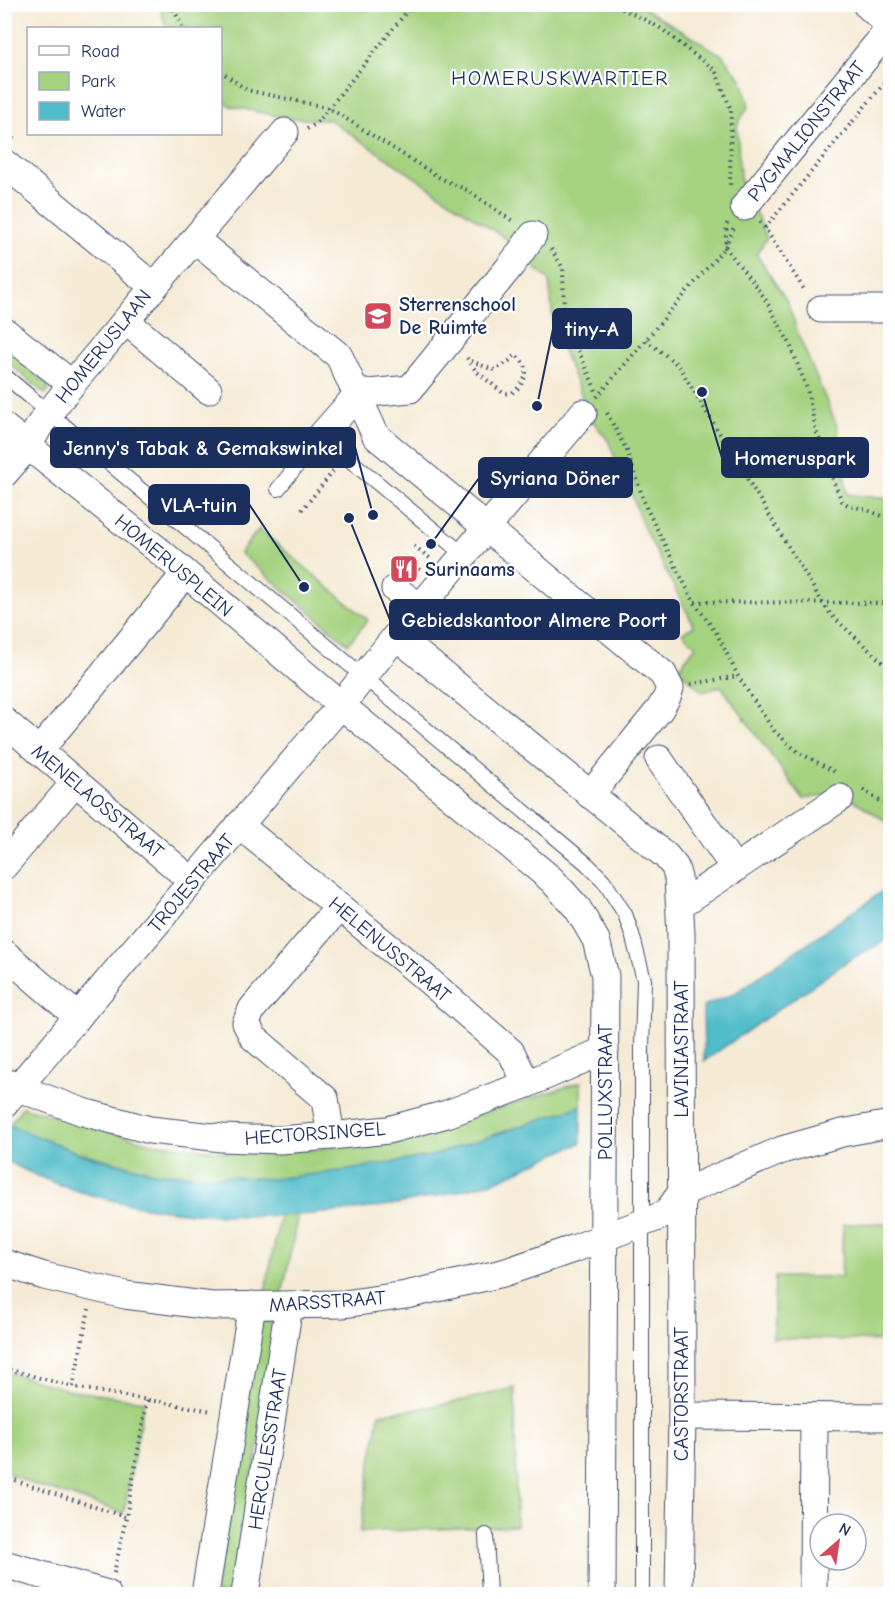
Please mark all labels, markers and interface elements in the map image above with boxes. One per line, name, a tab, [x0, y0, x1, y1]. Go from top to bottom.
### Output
legend	[27, 27, 222, 135]
text: Road	[81, 41, 120, 62]
street label: PYGMALIONSTRAAT	[743, 56, 870, 206]
district label: HOMERUSKWARTIER	[451, 66, 669, 90]
text: Park	[81, 71, 116, 92]
text: Water	[81, 101, 126, 122]
street label: HOMERUSLAAN	[51, 285, 156, 408]
place label: Sterrenschool De Ruimte	[399, 293, 516, 339]
school or university icon: Sterrenschool De Ruimte	[362, 300, 394, 332]
callout: tiny-A	[553, 309, 631, 348]
text: tiny-A	[564, 317, 619, 341]
callout: Jenny's Tabak & Gemakswinkel	[51, 428, 355, 467]
text: Jenny's Tabak & Gemakswinkel	[63, 436, 343, 460]
callout: Homeruspark	[722, 438, 868, 477]
text: Homeruspark	[734, 446, 856, 470]
callout: Syriana Döner	[479, 458, 632, 497]
text: Syriana Döner	[491, 466, 620, 490]
callout: VLA-tuin	[149, 485, 249, 524]
text: VLA-tuin	[161, 493, 237, 517]
street label: HOMERUSPLEIN	[110, 509, 237, 621]
restaurant icon: Surinaams	[388, 553, 420, 585]
place label: Surinaams	[425, 558, 515, 581]
callout: Gebiedskantoor Almere Poort	[390, 600, 679, 639]
text: Gebiedskantoor Almere Poort	[401, 608, 668, 632]
street label: MENELAOSSTRAAT	[27, 740, 169, 864]
street label: TROJESTRAAT	[143, 829, 240, 937]
street label: HELENUSSTRAAT	[324, 892, 456, 1007]
street label: LAVINIASTRAAT	[670, 980, 693, 1118]
street label: POLLUXSTRAAT	[594, 1023, 617, 1160]
street label: HECTORSINGEL	[244, 1117, 386, 1150]
street label: MARSSTRAAT	[268, 1286, 387, 1317]
street label: CASTORSTRAAT	[670, 1326, 693, 1461]
street label: HERCULESSTRAAT	[243, 1366, 292, 1531]
north arrow	[808, 1512, 868, 1572]
text: N	[836, 1519, 854, 1540]

